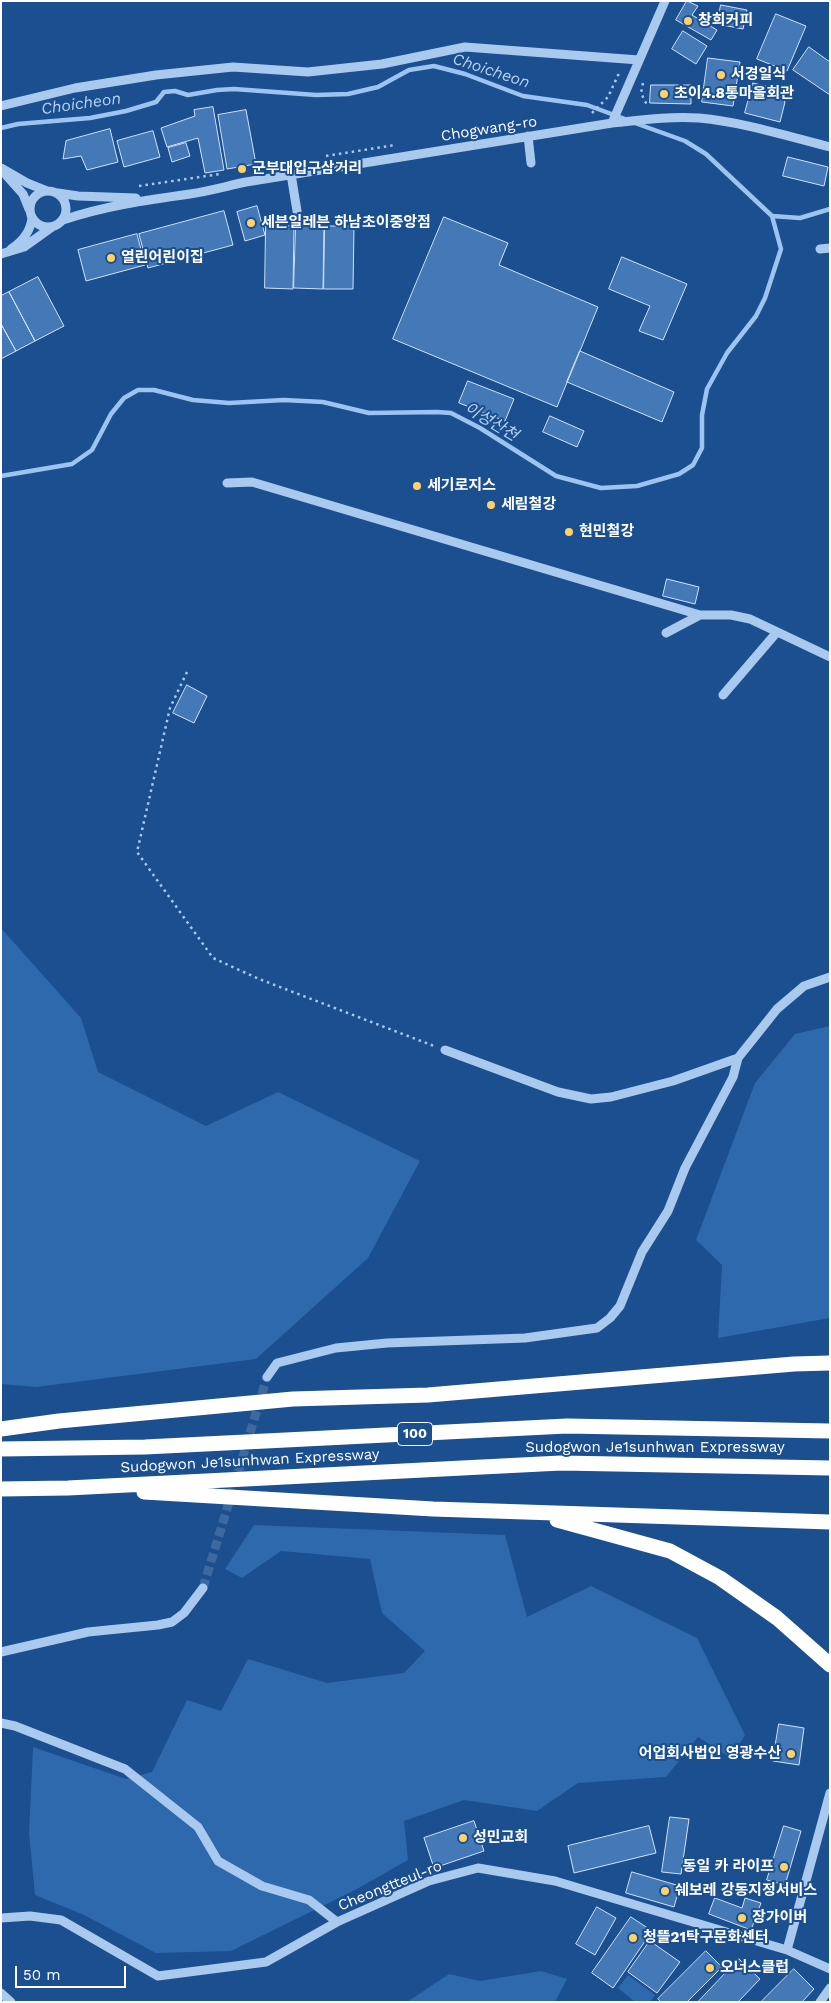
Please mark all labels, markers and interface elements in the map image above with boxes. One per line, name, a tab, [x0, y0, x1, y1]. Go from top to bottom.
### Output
place label: 창희커피	[698, 12, 753, 30]
marker: 창희커피	[682, 15, 694, 27]
water label: Choicheon	[450, 49, 532, 93]
place label: 서경일식	[731, 66, 786, 84]
marker: 서경일식	[715, 69, 727, 81]
place label: 초이4.8통마을회관	[674, 85, 794, 103]
marker: 초이4.8통마을회관	[658, 88, 670, 100]
water label: Choicheon	[40, 89, 122, 119]
street label: Chogwang-ro	[440, 113, 538, 145]
place label: 군부대입구삼거리	[252, 160, 362, 178]
marker: 군부대입구삼거리	[236, 163, 248, 175]
place label: 세븐일레븐 하남초이중앙점	[261, 214, 431, 232]
marker: 세븐일레븐 하남초이중앙점	[245, 217, 257, 229]
place label: 열린어린이집	[121, 249, 204, 267]
marker: 열린어린이집	[105, 252, 117, 264]
water label: 이성산천	[461, 399, 521, 445]
place label: 세기로지스	[427, 477, 496, 495]
marker: 세기로지스	[411, 480, 423, 492]
place label: 세림철강	[501, 496, 556, 514]
marker: 세림철강	[485, 499, 497, 511]
place label: 현민철강	[579, 523, 634, 541]
marker: 현민철강	[563, 526, 575, 538]
road number: 100	[398, 1422, 432, 1446]
street label: Sudogwon Je1sunhwan Expressway	[525, 1439, 785, 1457]
street label: Sudogwon Je1sunhwan Expressway	[120, 1445, 380, 1477]
place label: 어업회사법인 영광수산	[639, 1745, 781, 1763]
marker: 어업회사법인 영광수산	[785, 1748, 797, 1760]
place label: 성민교회	[473, 1829, 528, 1847]
marker: 성민교회	[457, 1832, 469, 1844]
street label: Cheongtteul-ro	[335, 1857, 445, 1915]
place label: 동일 카 라이프	[683, 1858, 774, 1876]
marker: 동일 카 라이프	[778, 1861, 790, 1873]
place label: 쉐보레 강동지정서비스	[675, 1882, 817, 1900]
marker: 쉐보레 강동지정서비스	[659, 1885, 671, 1897]
place label: 장가이버	[752, 1909, 807, 1927]
marker: 장가이버	[736, 1912, 748, 1924]
place label: 청뜰21탁구문화센터	[643, 1929, 769, 1947]
marker: 청뜰21탁구문화센터	[627, 1932, 639, 1944]
scale bar	[18, 1956, 129, 1988]
place label: 오너스클럽	[720, 1959, 789, 1977]
marker: 오너스클럽	[704, 1962, 716, 1974]
text: 50 m	[23, 1966, 60, 1984]

